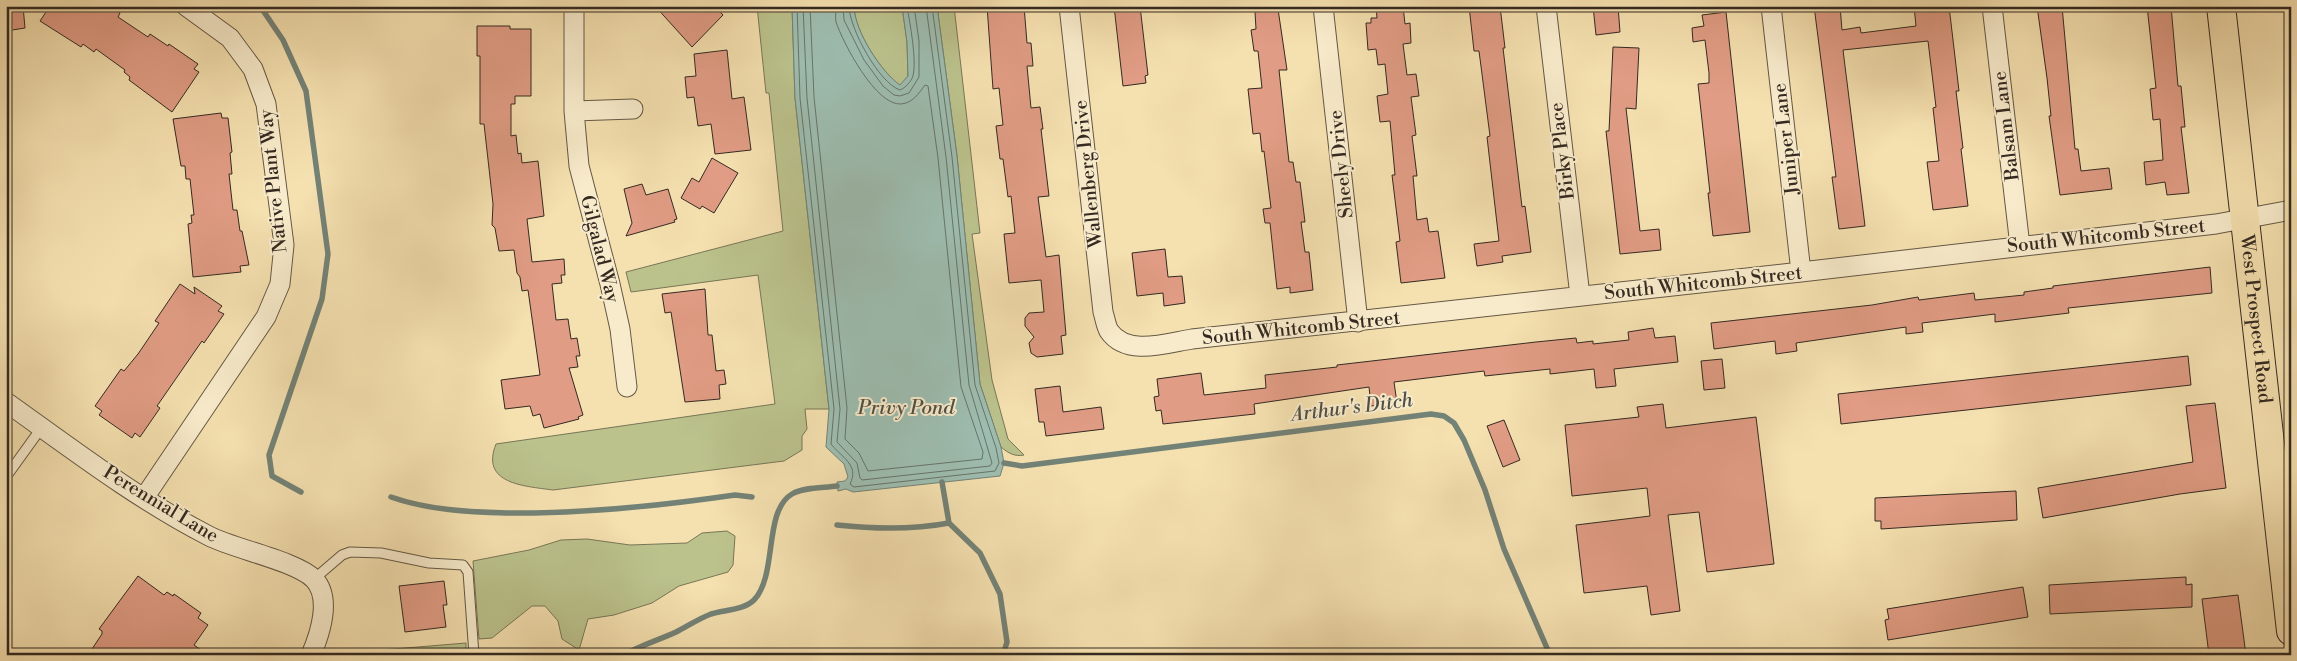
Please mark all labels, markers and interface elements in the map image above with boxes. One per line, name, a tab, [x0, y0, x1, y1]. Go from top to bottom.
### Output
street label: Balsam Lane	[1987, 70, 2025, 183]
street label: Juniper Lane	[1767, 82, 1805, 197]
street label: Wallenberg Drive	[1068, 99, 1108, 250]
street label: Birky Place	[1544, 101, 1580, 202]
street label: Native Plant Way	[253, 107, 292, 254]
street label: Sheely Drive	[1323, 109, 1359, 219]
street label: Gilgalad Way	[575, 193, 625, 306]
street label: South Whitcomb Street	[2006, 214, 2206, 258]
street label: West Prospect Road	[2235, 232, 2277, 405]
street label: South Whitcomb Street	[1603, 261, 1803, 305]
street label: South Whitcomb Street	[1201, 306, 1401, 350]
water label: Arthur's Ditch	[1288, 388, 1415, 428]
water label: Privy Pond	[857, 396, 955, 421]
street label: Perennial Lane	[99, 460, 223, 548]

